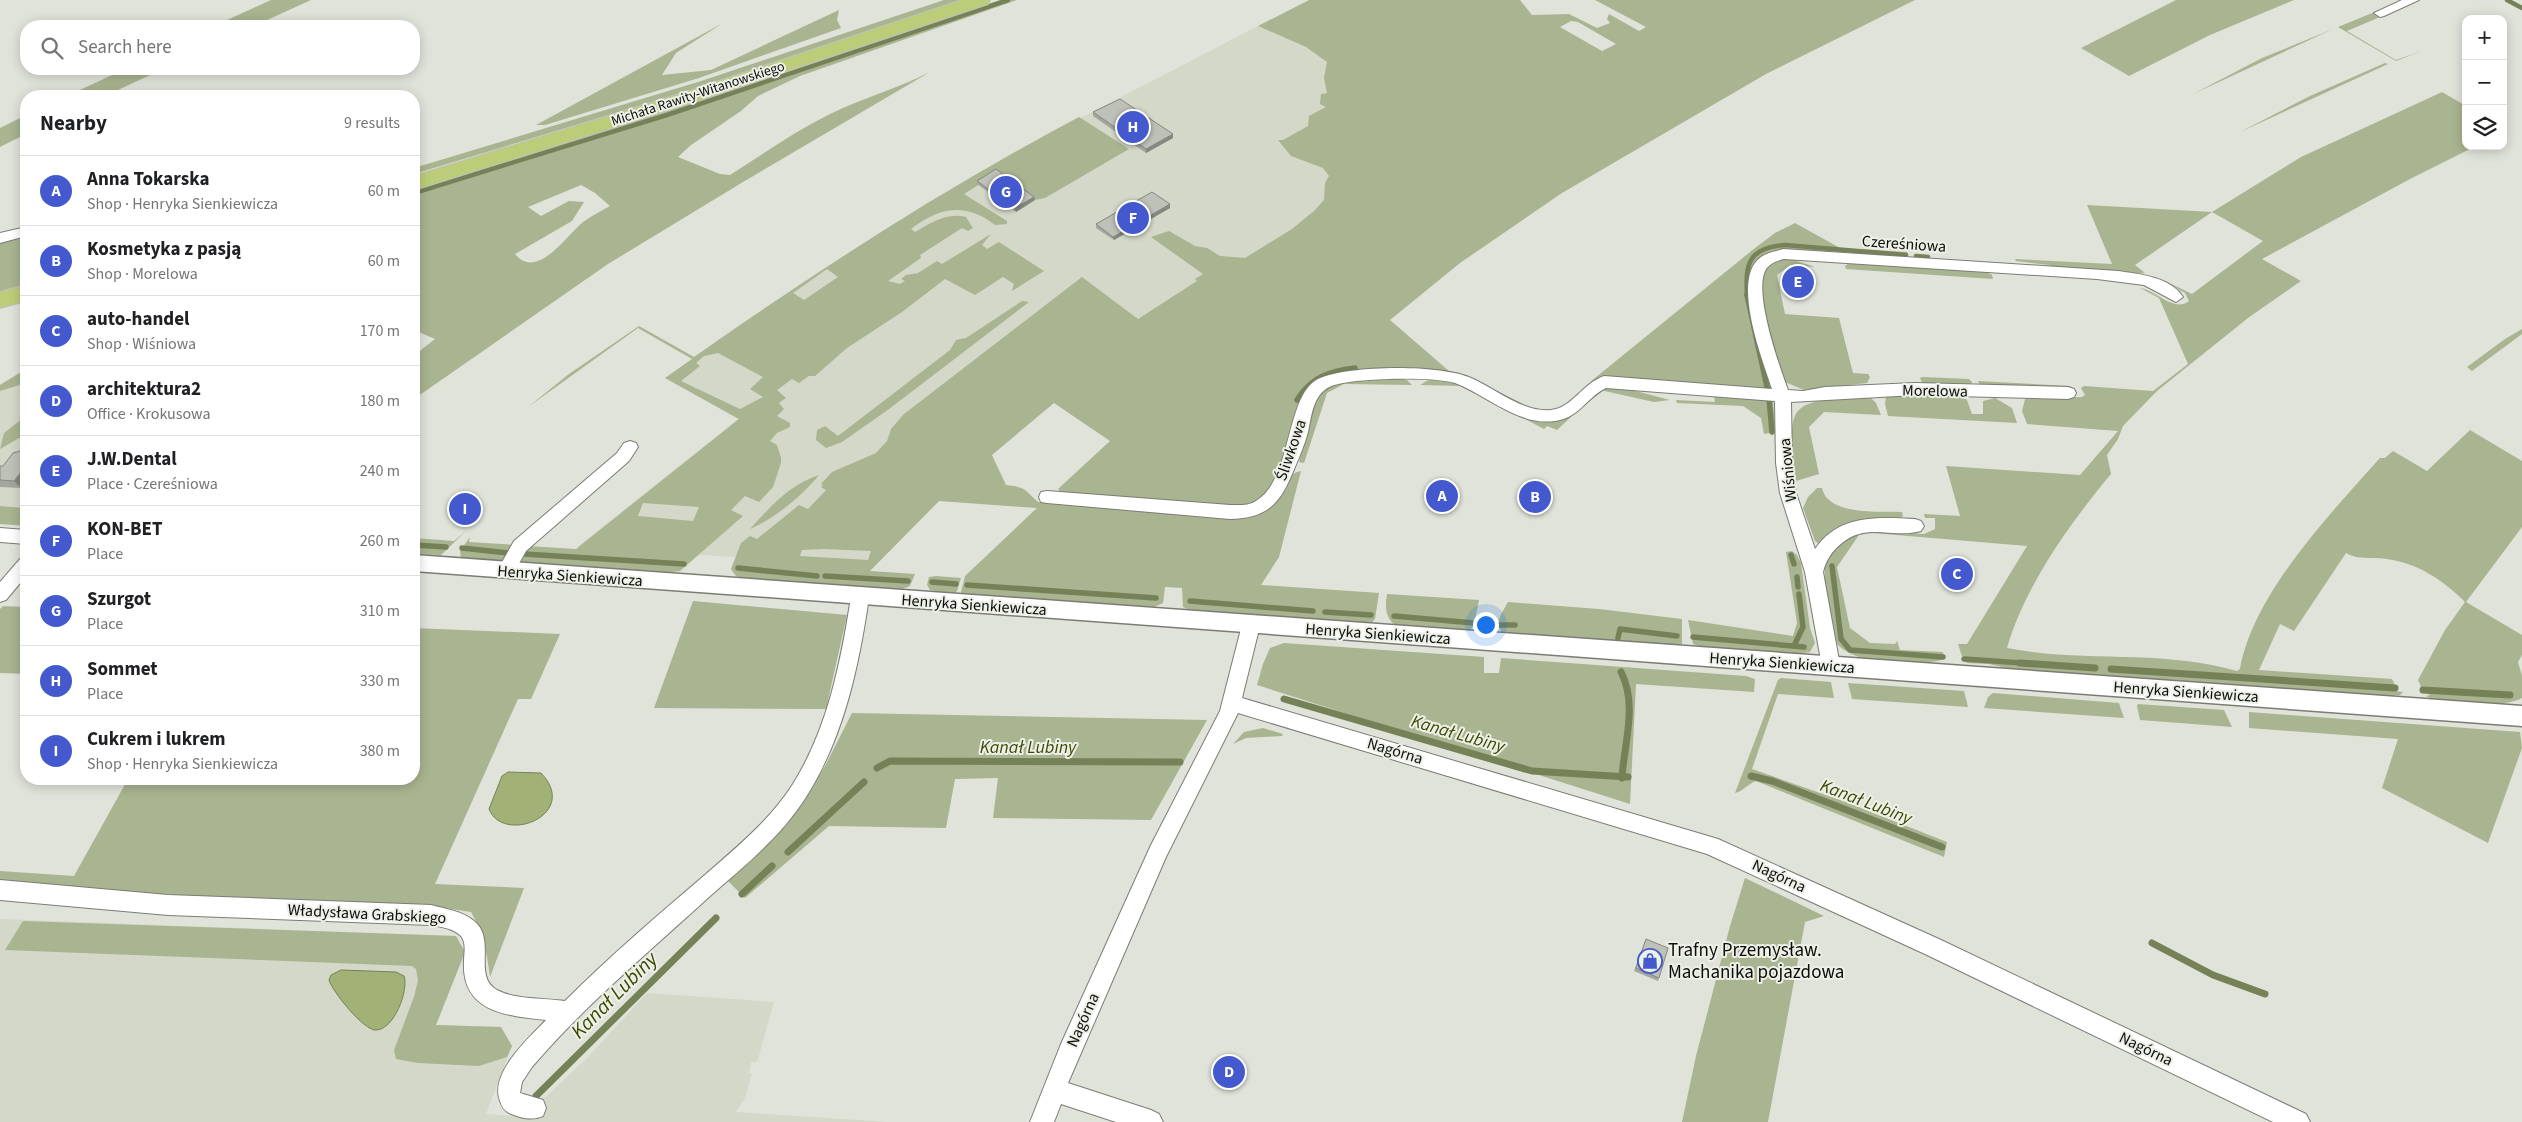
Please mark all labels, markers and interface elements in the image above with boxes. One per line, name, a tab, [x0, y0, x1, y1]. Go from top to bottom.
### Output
map controls	[2462, 15, 2507, 150]
button: +	[2462, 15, 2507, 60]
search box	[20, 20, 420, 75]
icon: search	[38, 34, 66, 62]
text: Search here	[78, 34, 172, 61]
street label: Michała Rawity-Witanowskiego	[609, 56, 787, 132]
button: −	[2462, 60, 2507, 105]
button: layers	[2462, 105, 2507, 150]
text: Nearby	[40, 108, 107, 138]
pin: H	[1117, 108, 1149, 146]
text: 9 results	[344, 112, 400, 134]
text: Anna Tokarska	[87, 166, 209, 193]
pin: G	[990, 173, 1022, 211]
text: A	[51, 180, 61, 202]
text: 60 m	[368, 180, 400, 202]
text: Shop · Henryka Sienkiewicza	[87, 193, 278, 215]
pin: F	[1117, 199, 1149, 237]
street label: Czereśniowa	[1861, 230, 1947, 258]
text: Kosmetyka z pasją	[87, 236, 241, 263]
text: B	[51, 250, 61, 272]
text: 60 m	[368, 250, 400, 272]
text: Shop · Morelowa	[87, 263, 198, 285]
pin: E	[1782, 263, 1814, 301]
text: auto-handel	[87, 306, 190, 333]
text: C	[51, 320, 61, 342]
text: 170 m	[360, 320, 400, 342]
text: Shop · Wiśniowa	[87, 333, 196, 355]
text: architektura2	[87, 376, 201, 403]
street label: Morelowa	[1902, 379, 1968, 403]
text: D	[51, 390, 61, 412]
text: 180 m	[360, 390, 400, 412]
text: Office · Krokusowa	[87, 403, 211, 425]
street label: Śliwkowa	[1270, 416, 1312, 484]
street label: Wiśniowa	[1774, 437, 1802, 503]
text: J.W.Dental	[87, 446, 177, 473]
text: E	[52, 460, 60, 482]
text: 240 m	[360, 460, 400, 482]
text: Place · Czereśniowa	[87, 473, 218, 495]
pin: A	[1426, 477, 1458, 515]
pin: B	[1519, 478, 1551, 516]
pin: I	[449, 490, 481, 528]
text: KON-BET	[87, 516, 163, 543]
text: F	[52, 530, 60, 552]
text: 260 m	[360, 530, 400, 552]
text: Place	[87, 543, 123, 565]
pin: C	[1941, 555, 1973, 593]
street label: Henryka Sienkiewicza	[496, 560, 644, 592]
text: Szurgot	[87, 586, 151, 613]
street label: Henryka Sienkiewicza	[900, 589, 1048, 621]
text: G	[51, 600, 61, 622]
text: 310 m	[360, 600, 400, 622]
your location	[1473, 612, 1499, 638]
text: Place	[87, 613, 123, 635]
street label: Henryka Sienkiewicza	[1304, 618, 1452, 650]
street label: Henryka Sienkiewicza	[1708, 647, 1856, 679]
text: Sommet	[87, 656, 158, 683]
text: H	[51, 670, 61, 692]
text: 330 m	[360, 670, 400, 692]
street label: Henryka Sienkiewicza	[2112, 676, 2260, 708]
text: Place	[87, 683, 123, 705]
water label: Kanał Lubiny	[1408, 709, 1509, 760]
text: Cukrem i lukrem	[87, 726, 226, 753]
street label: Nagórna	[1364, 732, 1426, 770]
water label: Kanał Lubiny	[980, 735, 1077, 760]
text: I	[54, 740, 58, 762]
text: 380 m	[360, 740, 400, 762]
text: Shop · Henryka Sienkiewicza	[87, 753, 278, 775]
water label: Kanał Lubiny	[1817, 773, 1916, 831]
street label: Nagórna	[1748, 854, 1810, 898]
street label: Władysława Grabskiego	[287, 899, 447, 929]
place label: Trafny Przemysław. Machanika pojazdowa	[1668, 937, 1844, 986]
water label: Kanał Lubiny	[564, 944, 665, 1045]
shop icon: Trafny Przemysław. Machanika pojazdowa	[1637, 948, 1663, 974]
street label: Nagórna	[1061, 989, 1105, 1051]
street label: Nagórna	[2115, 1027, 2177, 1071]
pin: D	[1213, 1053, 1245, 1091]

